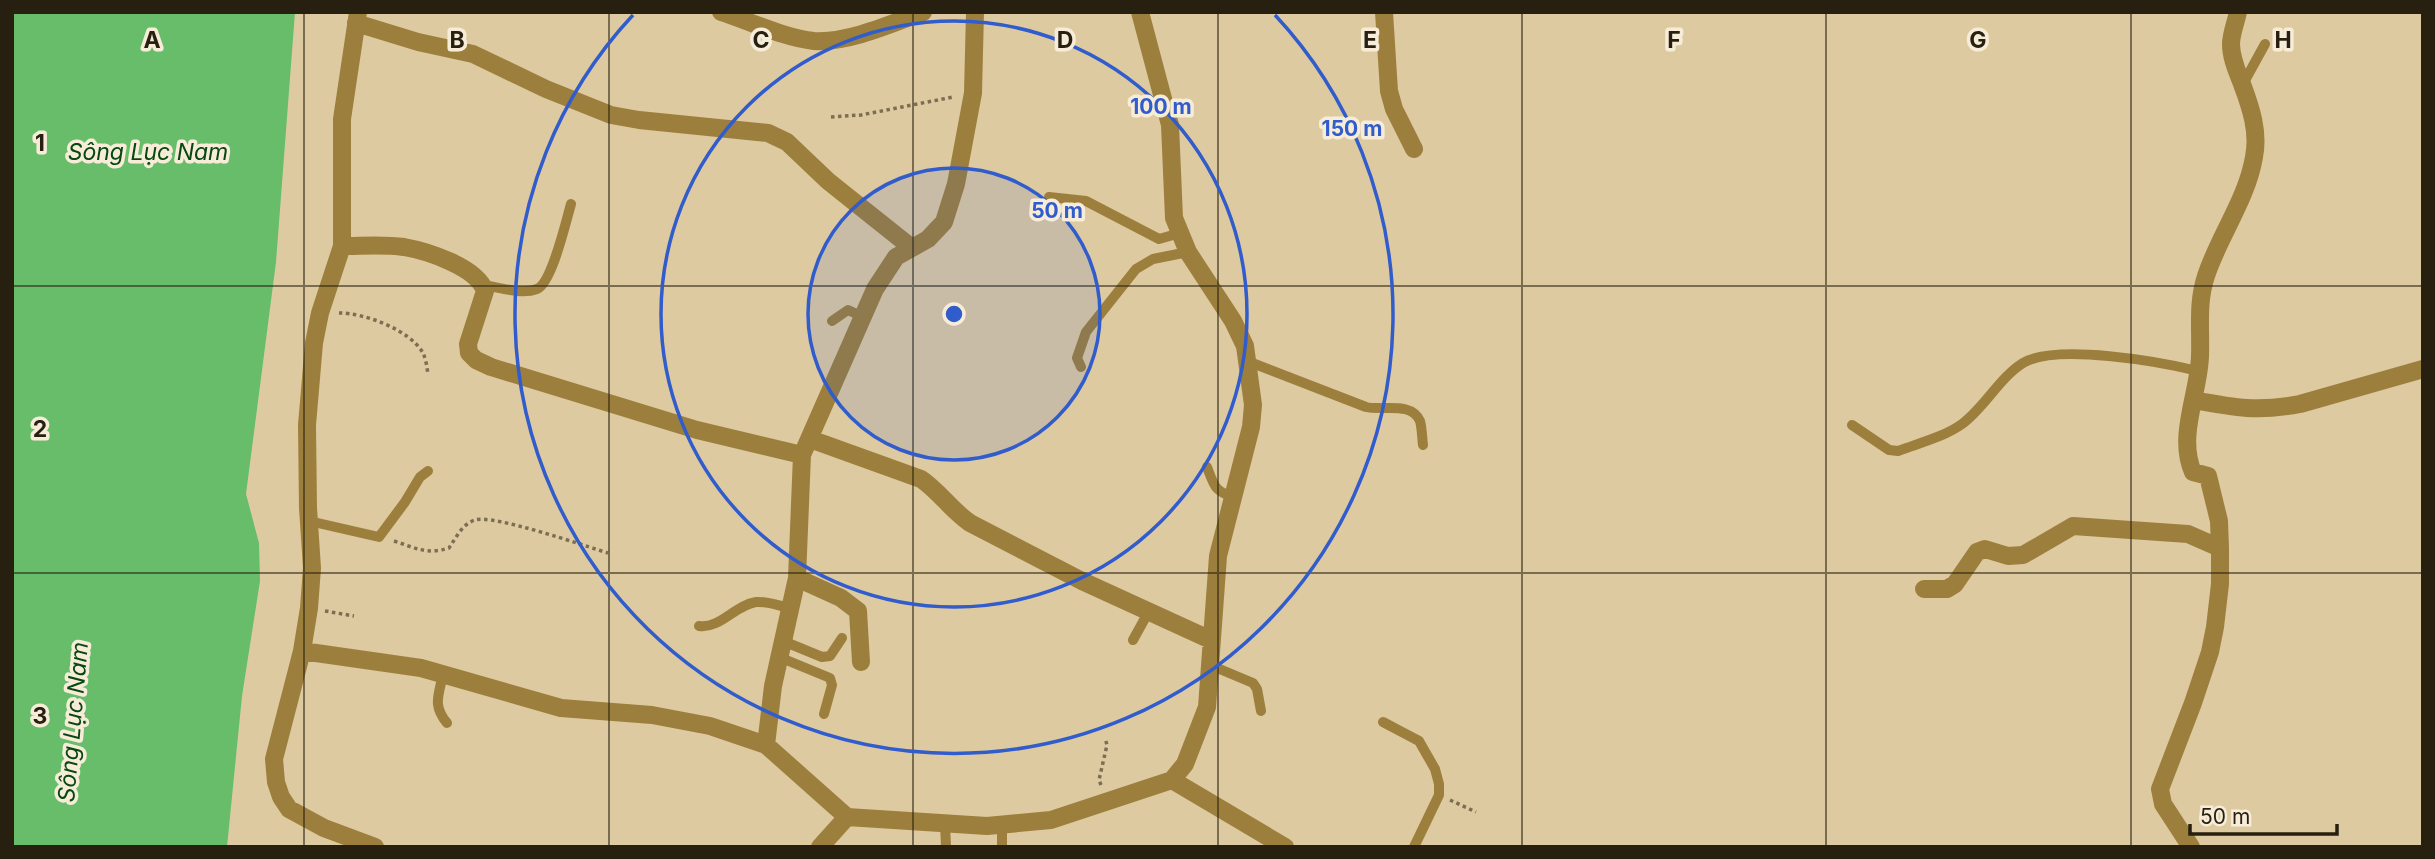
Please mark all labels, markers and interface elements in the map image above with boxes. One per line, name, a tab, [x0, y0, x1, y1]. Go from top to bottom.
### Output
text: A	[143, 26, 161, 54]
text: B	[449, 26, 465, 54]
text: C	[752, 26, 770, 54]
text: D	[1057, 26, 1073, 54]
text: E	[1363, 26, 1377, 54]
text: F	[1667, 26, 1681, 54]
text: G	[1969, 26, 1987, 54]
text: H	[2274, 26, 2292, 54]
text: 100 m	[1130, 94, 1192, 119]
text: 150 m	[1322, 116, 1382, 141]
text: 1	[35, 129, 45, 157]
water label: Sông Lục Nam	[68, 138, 228, 166]
text: 50 m	[1031, 198, 1083, 223]
centre of rings	[942, 302, 966, 326]
text: 2	[33, 415, 47, 443]
water label: Sông Lục Nam	[52, 641, 94, 803]
text: 3	[33, 702, 47, 730]
scale bar	[2190, 792, 2337, 836]
text: 50 m	[2200, 804, 2250, 829]

